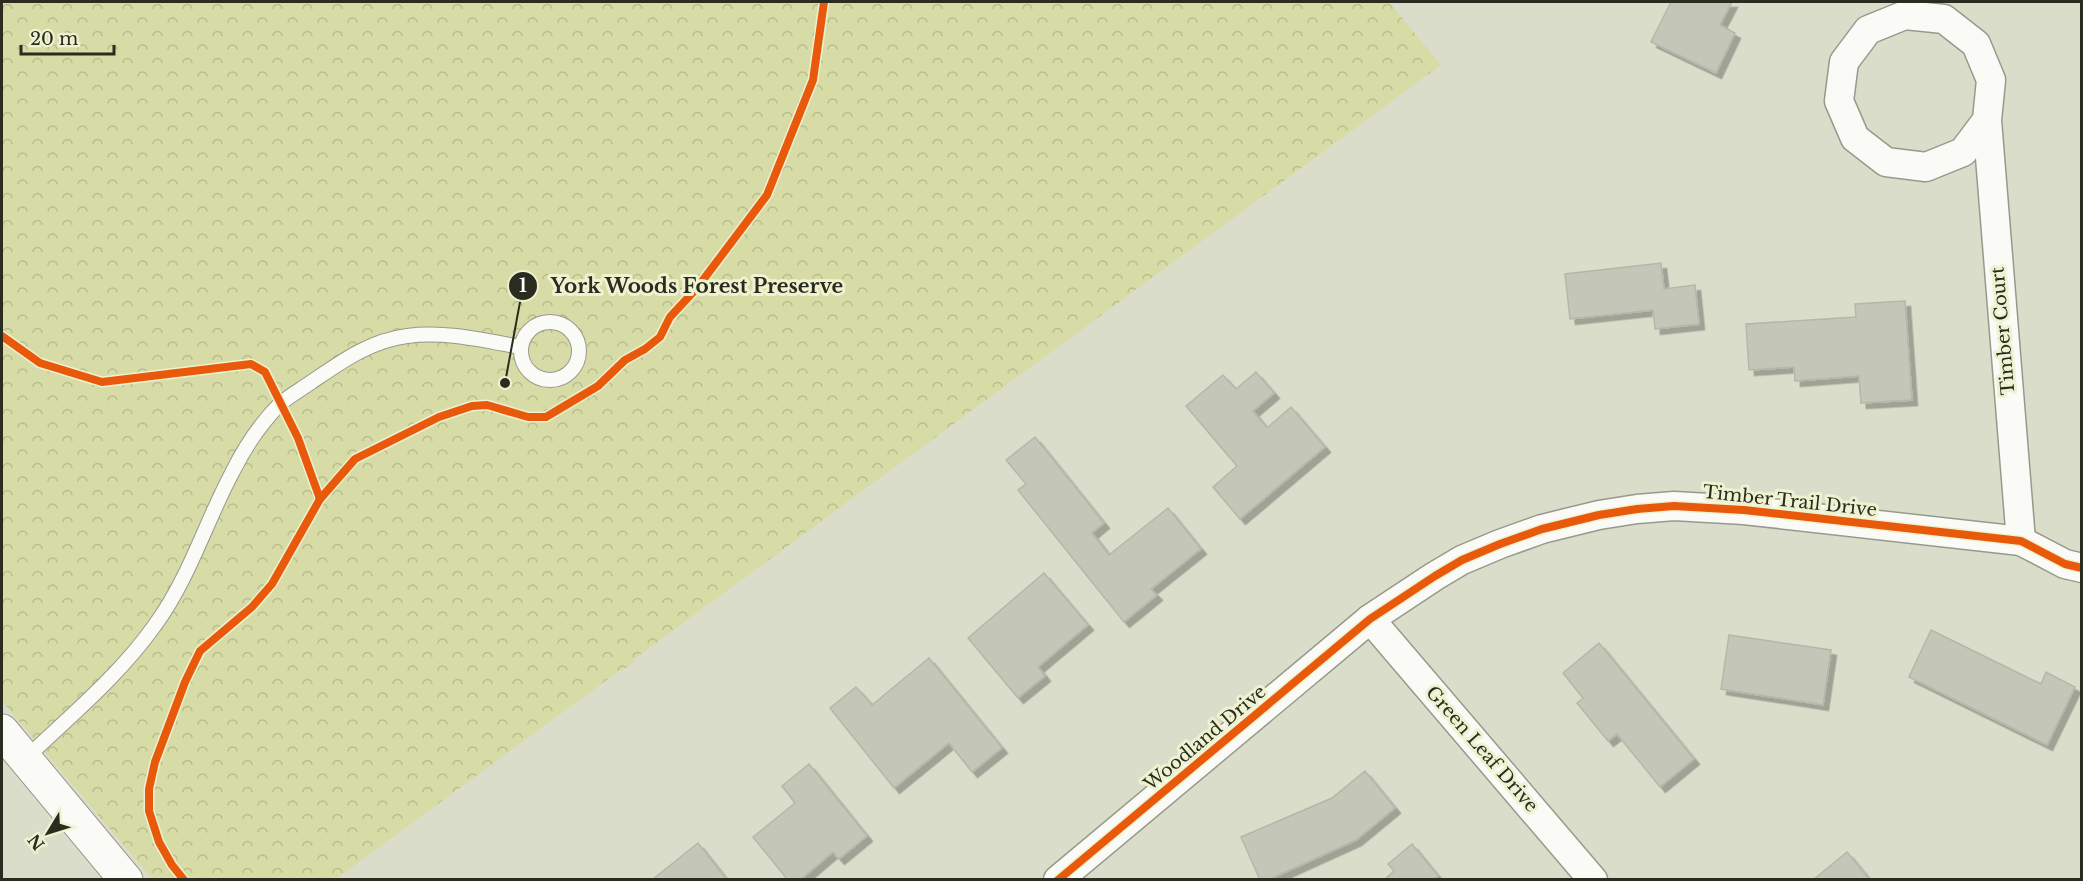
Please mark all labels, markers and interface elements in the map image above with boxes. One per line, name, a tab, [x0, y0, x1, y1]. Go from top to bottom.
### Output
scale bar	[21, 18, 114, 56]
text: 20 m	[30, 28, 78, 50]
street label: Timber Court	[1986, 266, 2020, 396]
callout: York Woods Forest Preserve	[508, 267, 856, 305]
text: York Woods Forest Preserve	[550, 274, 843, 298]
text: 1	[519, 275, 527, 297]
street label: Timber Trail Drive	[1702, 481, 1878, 521]
street label: Woodland Drive	[1139, 681, 1270, 796]
street label: Green Leaf Drive	[1421, 682, 1543, 816]
north arrow	[18, 803, 78, 863]
text: N	[24, 830, 49, 854]

